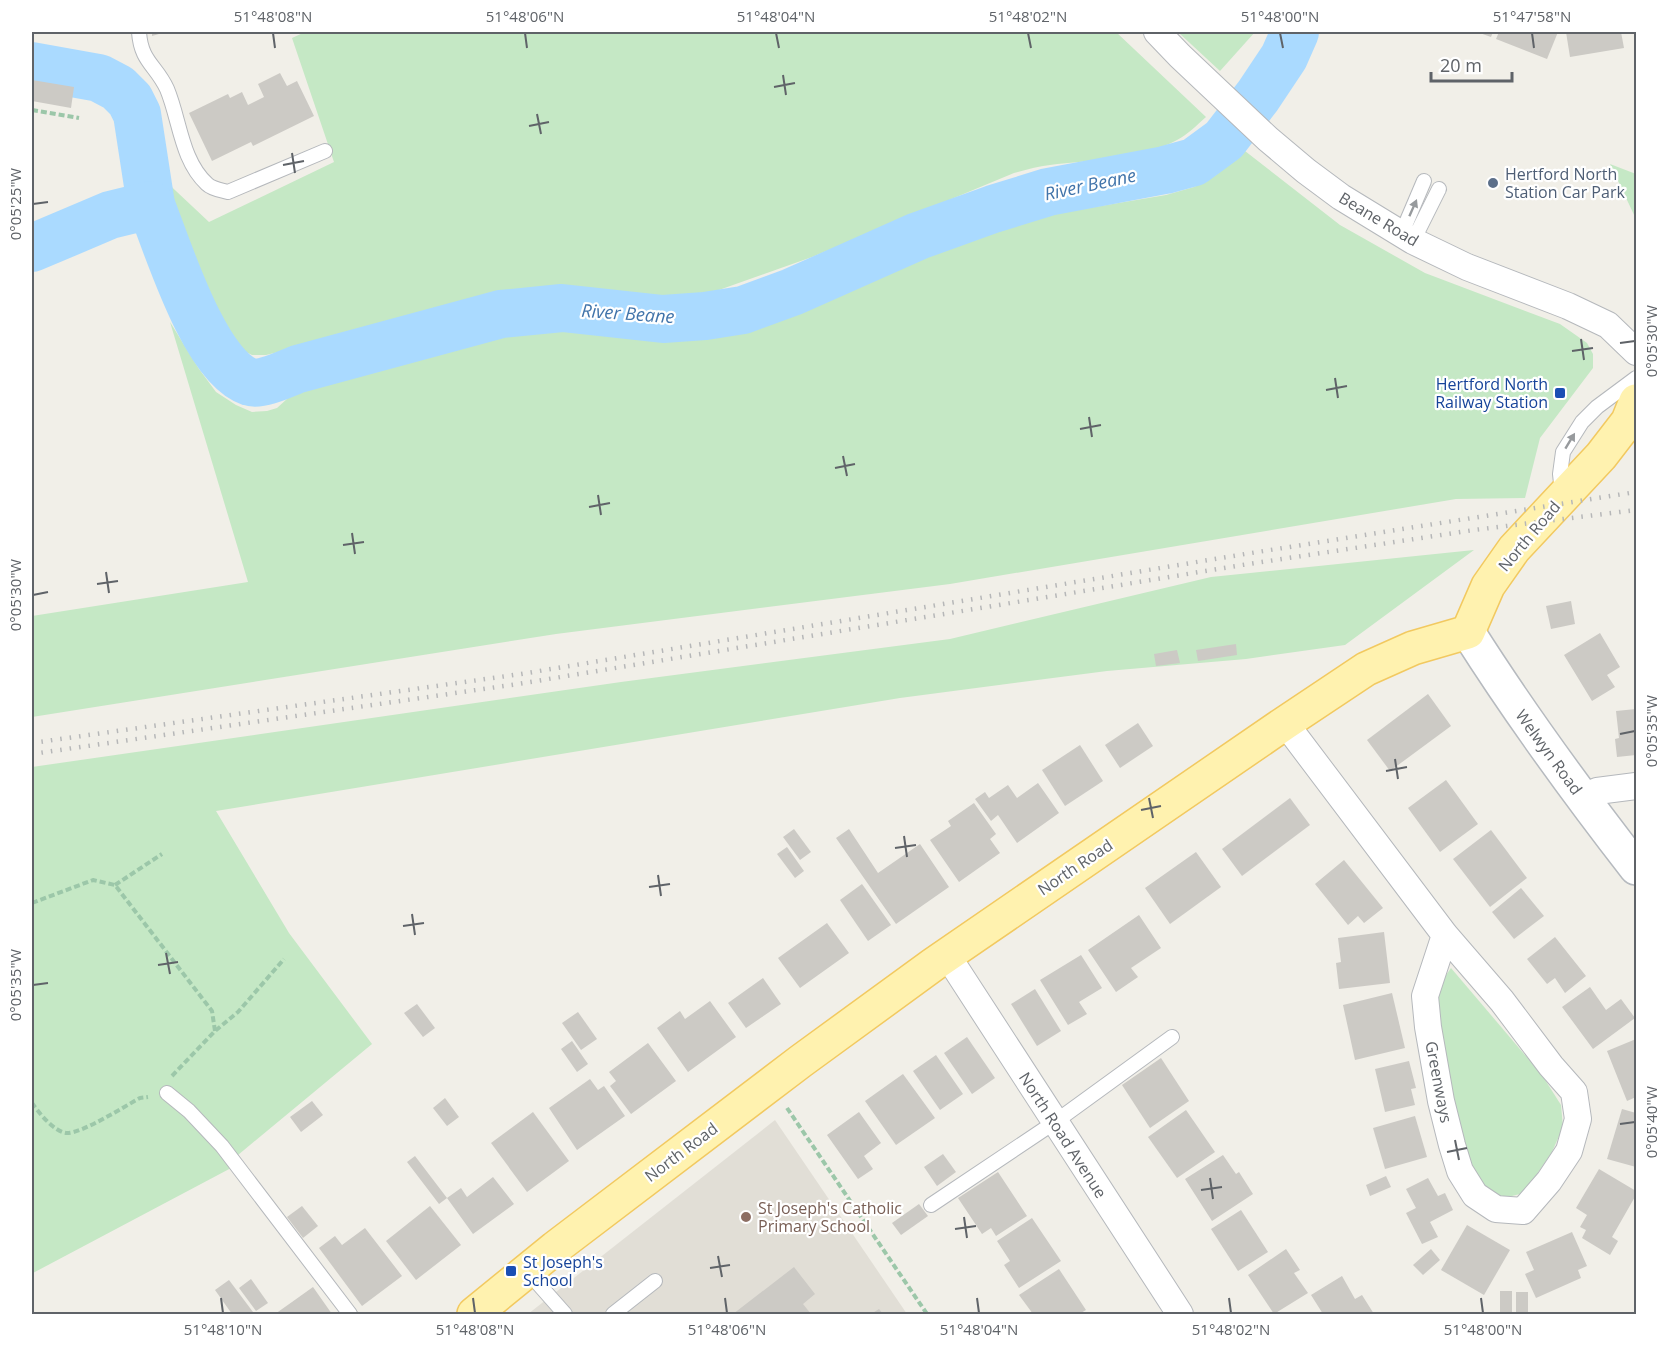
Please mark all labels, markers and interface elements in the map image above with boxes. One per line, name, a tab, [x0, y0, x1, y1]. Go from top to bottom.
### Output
text: 51°48'08"N	[234, 6, 312, 26]
text: 51°48'06"N	[486, 6, 564, 26]
text: 51°48'04"N	[737, 6, 815, 26]
text: 51°48'02"N	[989, 6, 1067, 26]
text: 51°48'00"N	[1241, 6, 1319, 26]
text: 51°47'58"N	[1493, 6, 1571, 26]
scale bar	[1431, 45, 1512, 83]
text: 20 m	[1440, 53, 1482, 77]
water label: River Beane	[1042, 163, 1138, 205]
place label: Hertford North Station Car Park	[1505, 163, 1625, 203]
text: 0°05'25"W	[5, 168, 25, 240]
marker: Hertford North Station Car Park	[1486, 176, 1500, 190]
street label: Beane Road	[1335, 187, 1423, 251]
one-way arrow	[1408, 199, 1418, 217]
water label: River Beane	[581, 298, 675, 328]
text: 0°05'30"W	[1641, 305, 1661, 377]
place label: Hertford North Railway Station	[1435, 373, 1548, 413]
marker: Hertford North Railway Station	[1553, 386, 1567, 400]
one-way arrow	[1565, 433, 1576, 449]
street label: North Road	[1493, 496, 1565, 576]
text: 0°05'30"W	[5, 559, 25, 631]
text: 0°05'35"W	[1641, 695, 1661, 767]
street label: Welwyn Road	[1511, 705, 1587, 799]
street label: North Road	[1033, 834, 1117, 900]
text: 0°05'35"W	[5, 949, 25, 1021]
street label: Greenways	[1420, 1039, 1458, 1125]
street label: North Road Avenue	[1014, 1068, 1112, 1202]
text: 0°05'40"W	[1641, 1086, 1661, 1158]
street label: North Road	[640, 1117, 722, 1187]
place label: St Joseph's Catholic Primary School	[758, 1197, 902, 1237]
marker: St Joseph's Catholic Primary School	[739, 1210, 753, 1224]
place label: St Joseph's School	[523, 1251, 603, 1291]
marker: St Joseph's School	[504, 1264, 518, 1278]
text: 51°48'10"N	[184, 1319, 262, 1339]
text: 51°48'08"N	[436, 1319, 514, 1339]
text: 51°48'06"N	[688, 1319, 766, 1339]
text: 51°48'04"N	[940, 1319, 1018, 1339]
text: 51°48'02"N	[1192, 1319, 1270, 1339]
text: 51°48'00"N	[1444, 1319, 1522, 1339]

